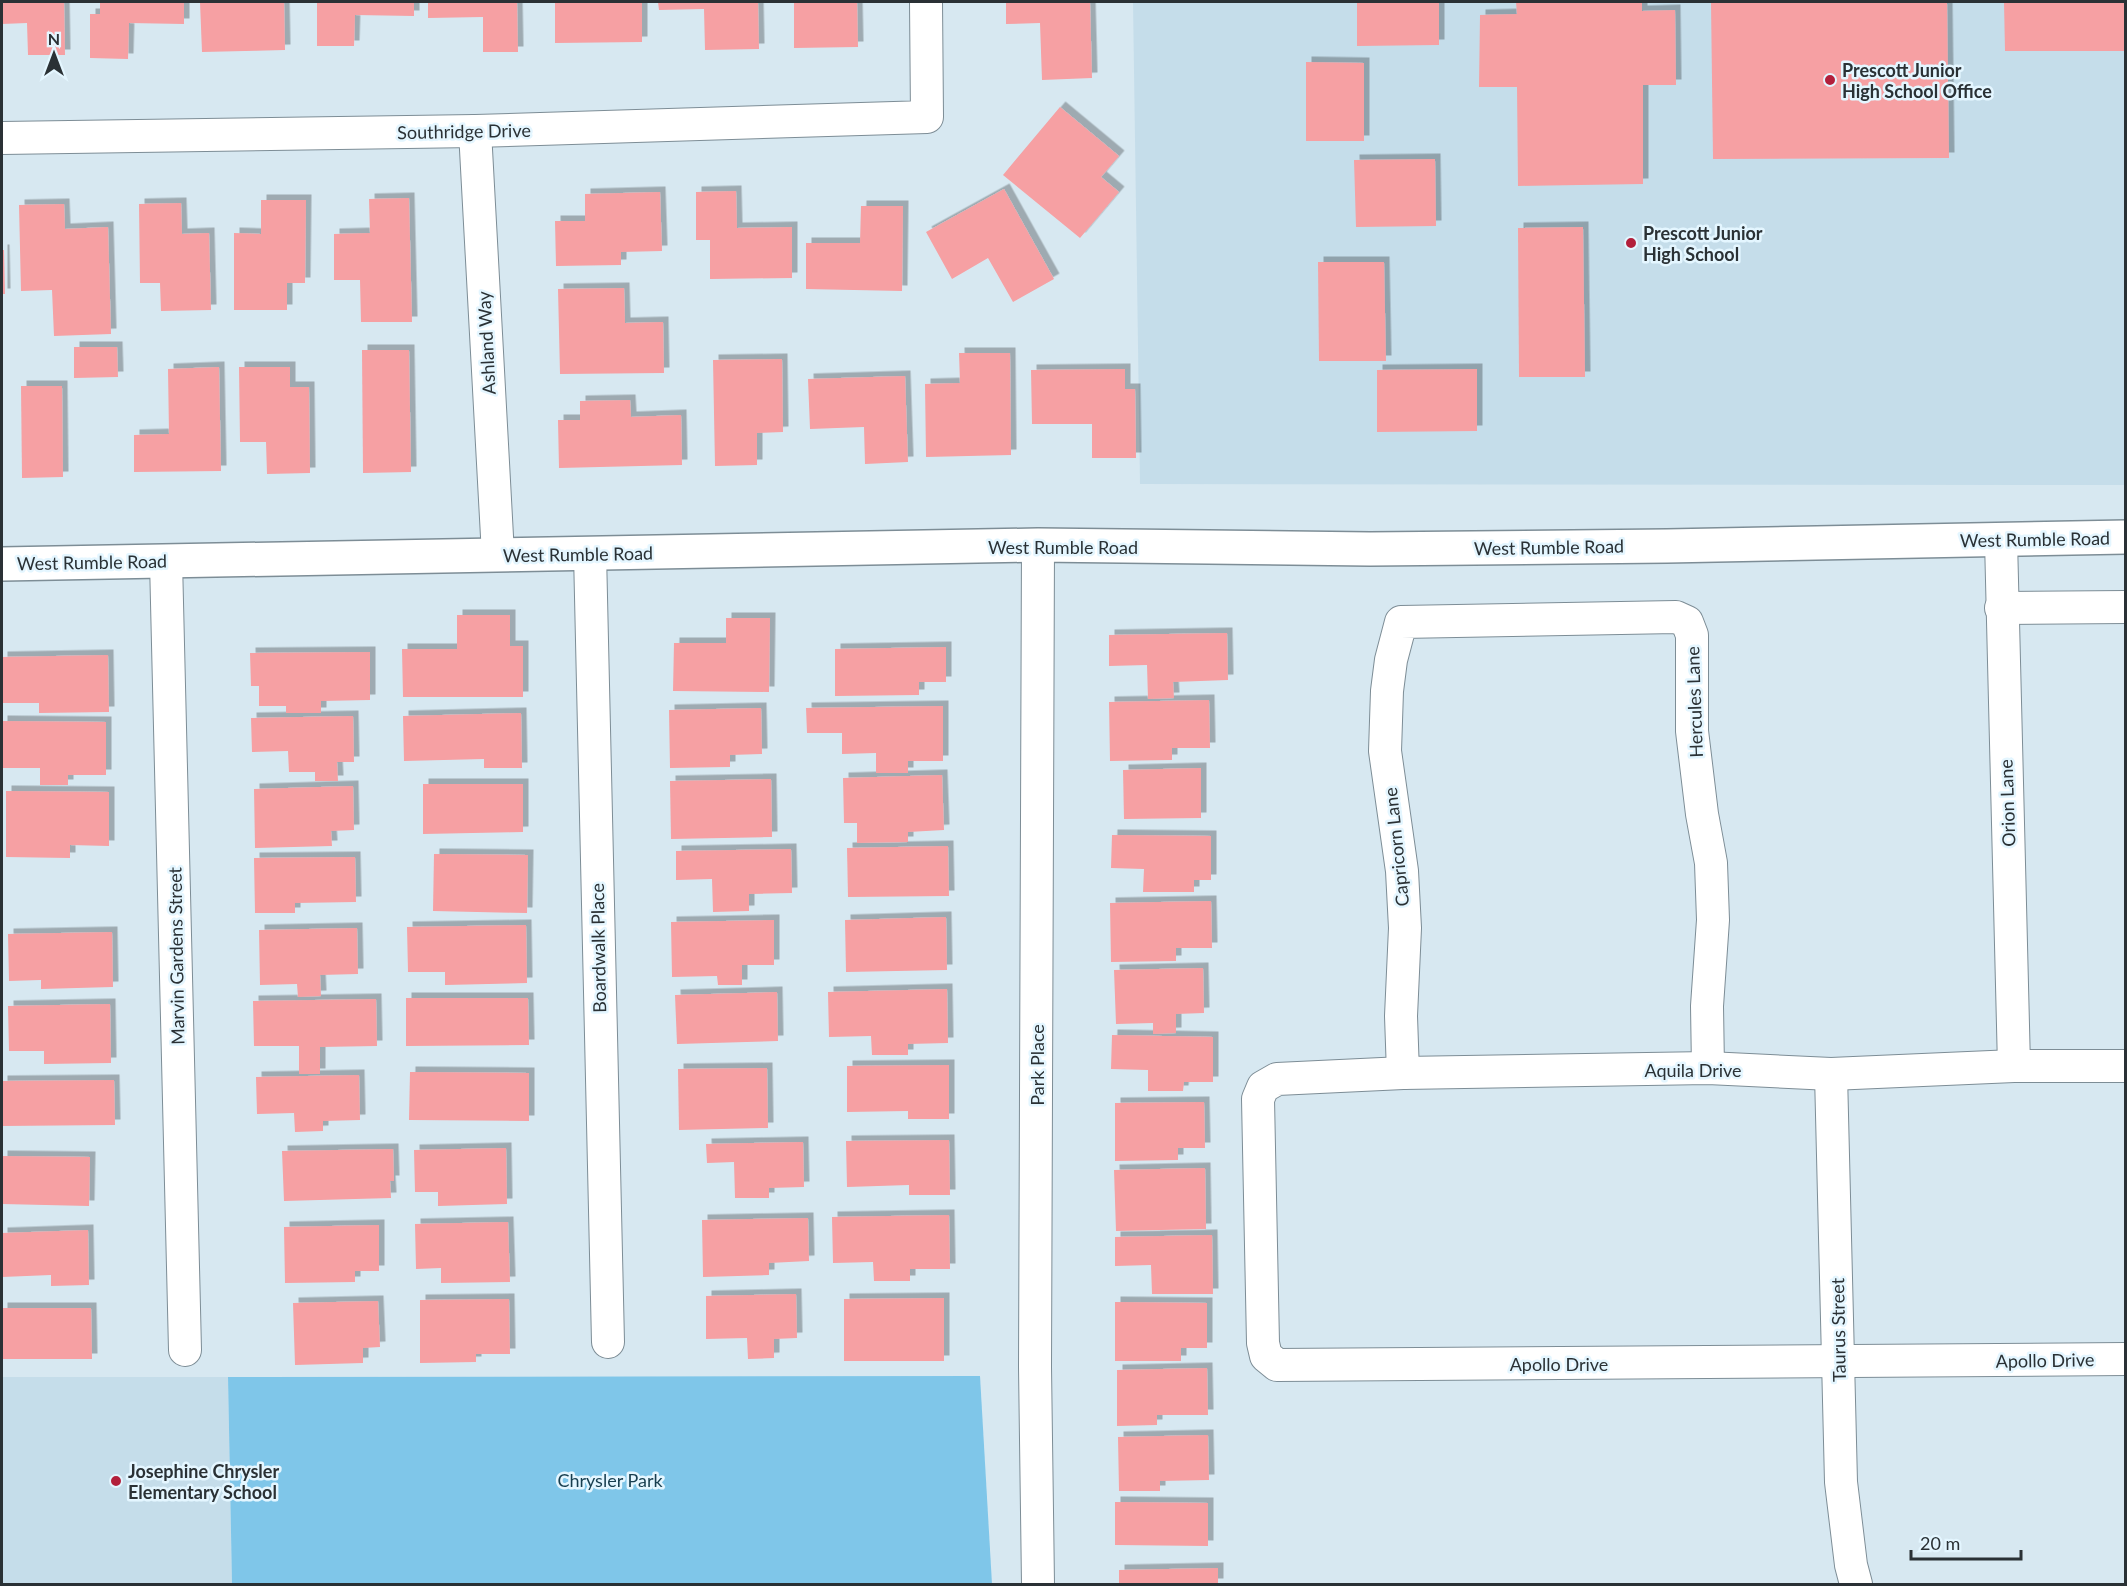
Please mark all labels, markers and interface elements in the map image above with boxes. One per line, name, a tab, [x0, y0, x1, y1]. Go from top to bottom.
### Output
north arrow	[24, 24, 84, 84]
text: N	[48, 29, 60, 48]
place label: Prescott Junior High School Office	[1842, 59, 1992, 102]
marker: Prescott Junior High School Office	[1823, 73, 1837, 87]
street label: Southridge Drive	[397, 119, 531, 143]
place label: Prescott Junior High School	[1643, 222, 1763, 265]
marker: Prescott Junior High School	[1624, 236, 1638, 250]
street label: Ashland Way	[472, 290, 500, 395]
street label: West Rumble Road	[1960, 527, 2110, 551]
street label: West Rumble Road	[1474, 535, 1624, 559]
street label: West Rumble Road	[988, 536, 1138, 558]
street label: West Rumble Road	[503, 542, 653, 566]
street label: West Rumble Road	[17, 550, 167, 574]
street label: Hercules Lane	[1681, 646, 1707, 758]
street label: Orion Lane	[1994, 759, 2020, 847]
street label: Capricorn Lane	[1379, 786, 1413, 908]
street label: Marvin Gardens Street	[163, 866, 189, 1045]
street label: Boardwalk Place	[586, 883, 610, 1013]
street label: Park Place	[1026, 1024, 1048, 1106]
street label: Aquila Drive	[1644, 1059, 1742, 1081]
street label: Taurus Street	[1826, 1277, 1850, 1382]
street label: Apollo Drive	[1995, 1348, 2095, 1372]
street label: Apollo Drive	[1510, 1353, 1608, 1375]
place label: Josephine Chrysler Elementary School	[128, 1460, 279, 1503]
park label: Chrysler Park	[557, 1469, 663, 1491]
marker: Josephine Chrysler Elementary School	[109, 1474, 123, 1488]
scale bar	[1911, 1523, 2020, 1561]
text: 20 m	[1920, 1532, 1960, 1554]

